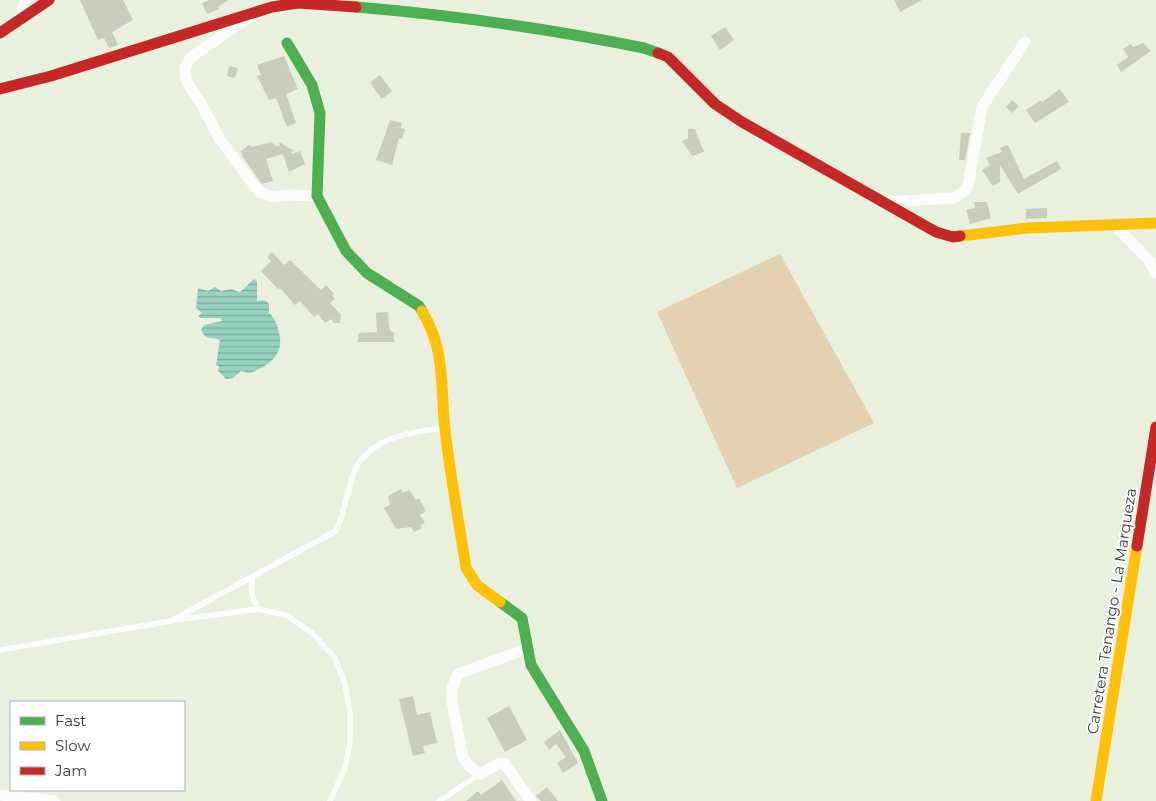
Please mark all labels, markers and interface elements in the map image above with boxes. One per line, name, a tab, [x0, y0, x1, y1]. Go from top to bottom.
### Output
street label: Carretera Tenango - La Marqueza	[1083, 487, 1140, 735]
legend	[10, 701, 185, 791]
text: Fast	[55, 711, 86, 730]
text: Slow	[55, 736, 91, 755]
text: Jam	[54, 761, 87, 780]

